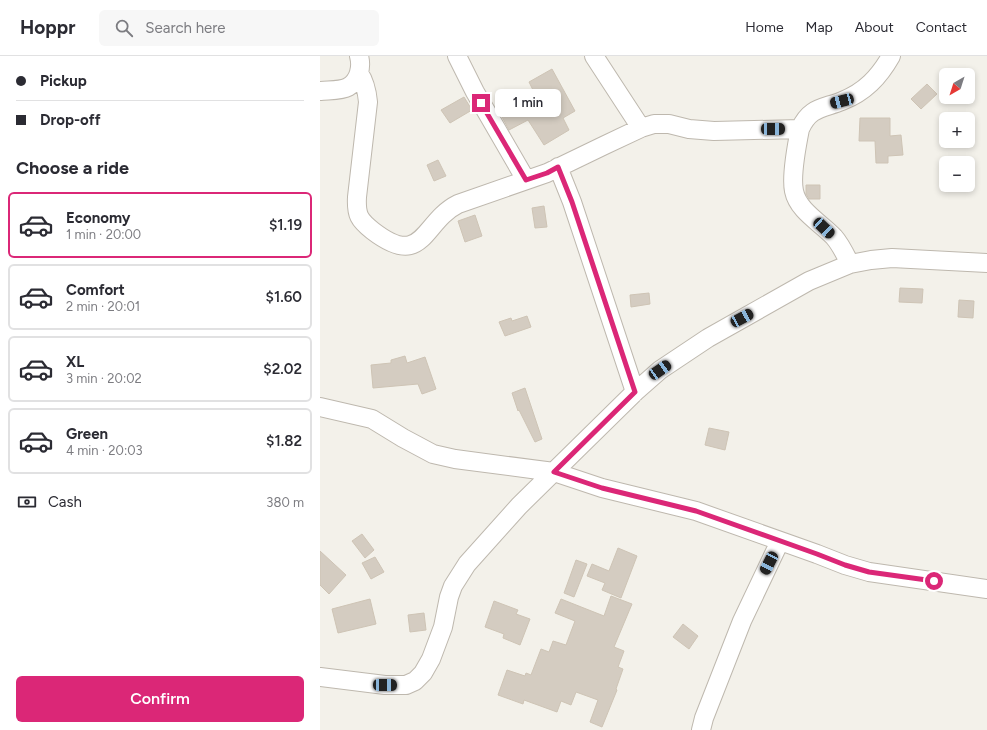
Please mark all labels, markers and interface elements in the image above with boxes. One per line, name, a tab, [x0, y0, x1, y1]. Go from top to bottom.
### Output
search box	[99, 10, 379, 46]
text: Hoppr	[20, 16, 75, 39]
icon: search	[113, 17, 135, 39]
text: Search here	[145, 19, 225, 37]
text: Home	[745, 19, 784, 36]
text: Map	[806, 19, 833, 36]
text: About	[855, 19, 894, 36]
text: Contact	[916, 19, 967, 36]
north arrow	[939, 68, 975, 104]
map controls	[939, 68, 975, 192]
text: Pickup	[40, 72, 87, 90]
callout: 1 min	[495, 89, 561, 117]
car	[829, 92, 855, 110]
route end	[472, 94, 490, 112]
text: 1 min	[513, 95, 543, 110]
text: Drop-off	[40, 111, 101, 129]
button: +	[939, 112, 975, 148]
car	[761, 123, 785, 135]
button: −	[939, 156, 975, 192]
text: Choose a ride	[16, 157, 129, 179]
icon: car	[18, 207, 54, 243]
text: Economy	[66, 209, 131, 227]
car	[811, 215, 837, 241]
text: $1.19	[269, 216, 302, 234]
text: 1 min · 20:00	[66, 227, 141, 242]
icon: car	[18, 279, 54, 315]
text: Comfort	[66, 281, 125, 299]
text: $1.60	[266, 288, 302, 306]
text: 2 min · 20:01	[66, 299, 140, 314]
car	[729, 307, 755, 329]
icon: car	[18, 351, 54, 387]
text: XL	[66, 353, 84, 371]
car	[647, 358, 673, 382]
text: $2.02	[263, 360, 302, 378]
text: 3 min · 20:02	[66, 371, 142, 386]
icon: car	[18, 423, 54, 459]
text: Green	[66, 425, 108, 443]
text: $1.82	[266, 432, 302, 450]
text: 4 min · 20:03	[66, 443, 143, 458]
icon: cash	[16, 491, 38, 513]
text: Cash	[48, 493, 82, 511]
text: 380 m	[266, 495, 304, 510]
car	[758, 550, 780, 576]
route start	[925, 572, 943, 590]
button: Confirm	[16, 676, 304, 722]
car	[373, 679, 397, 691]

